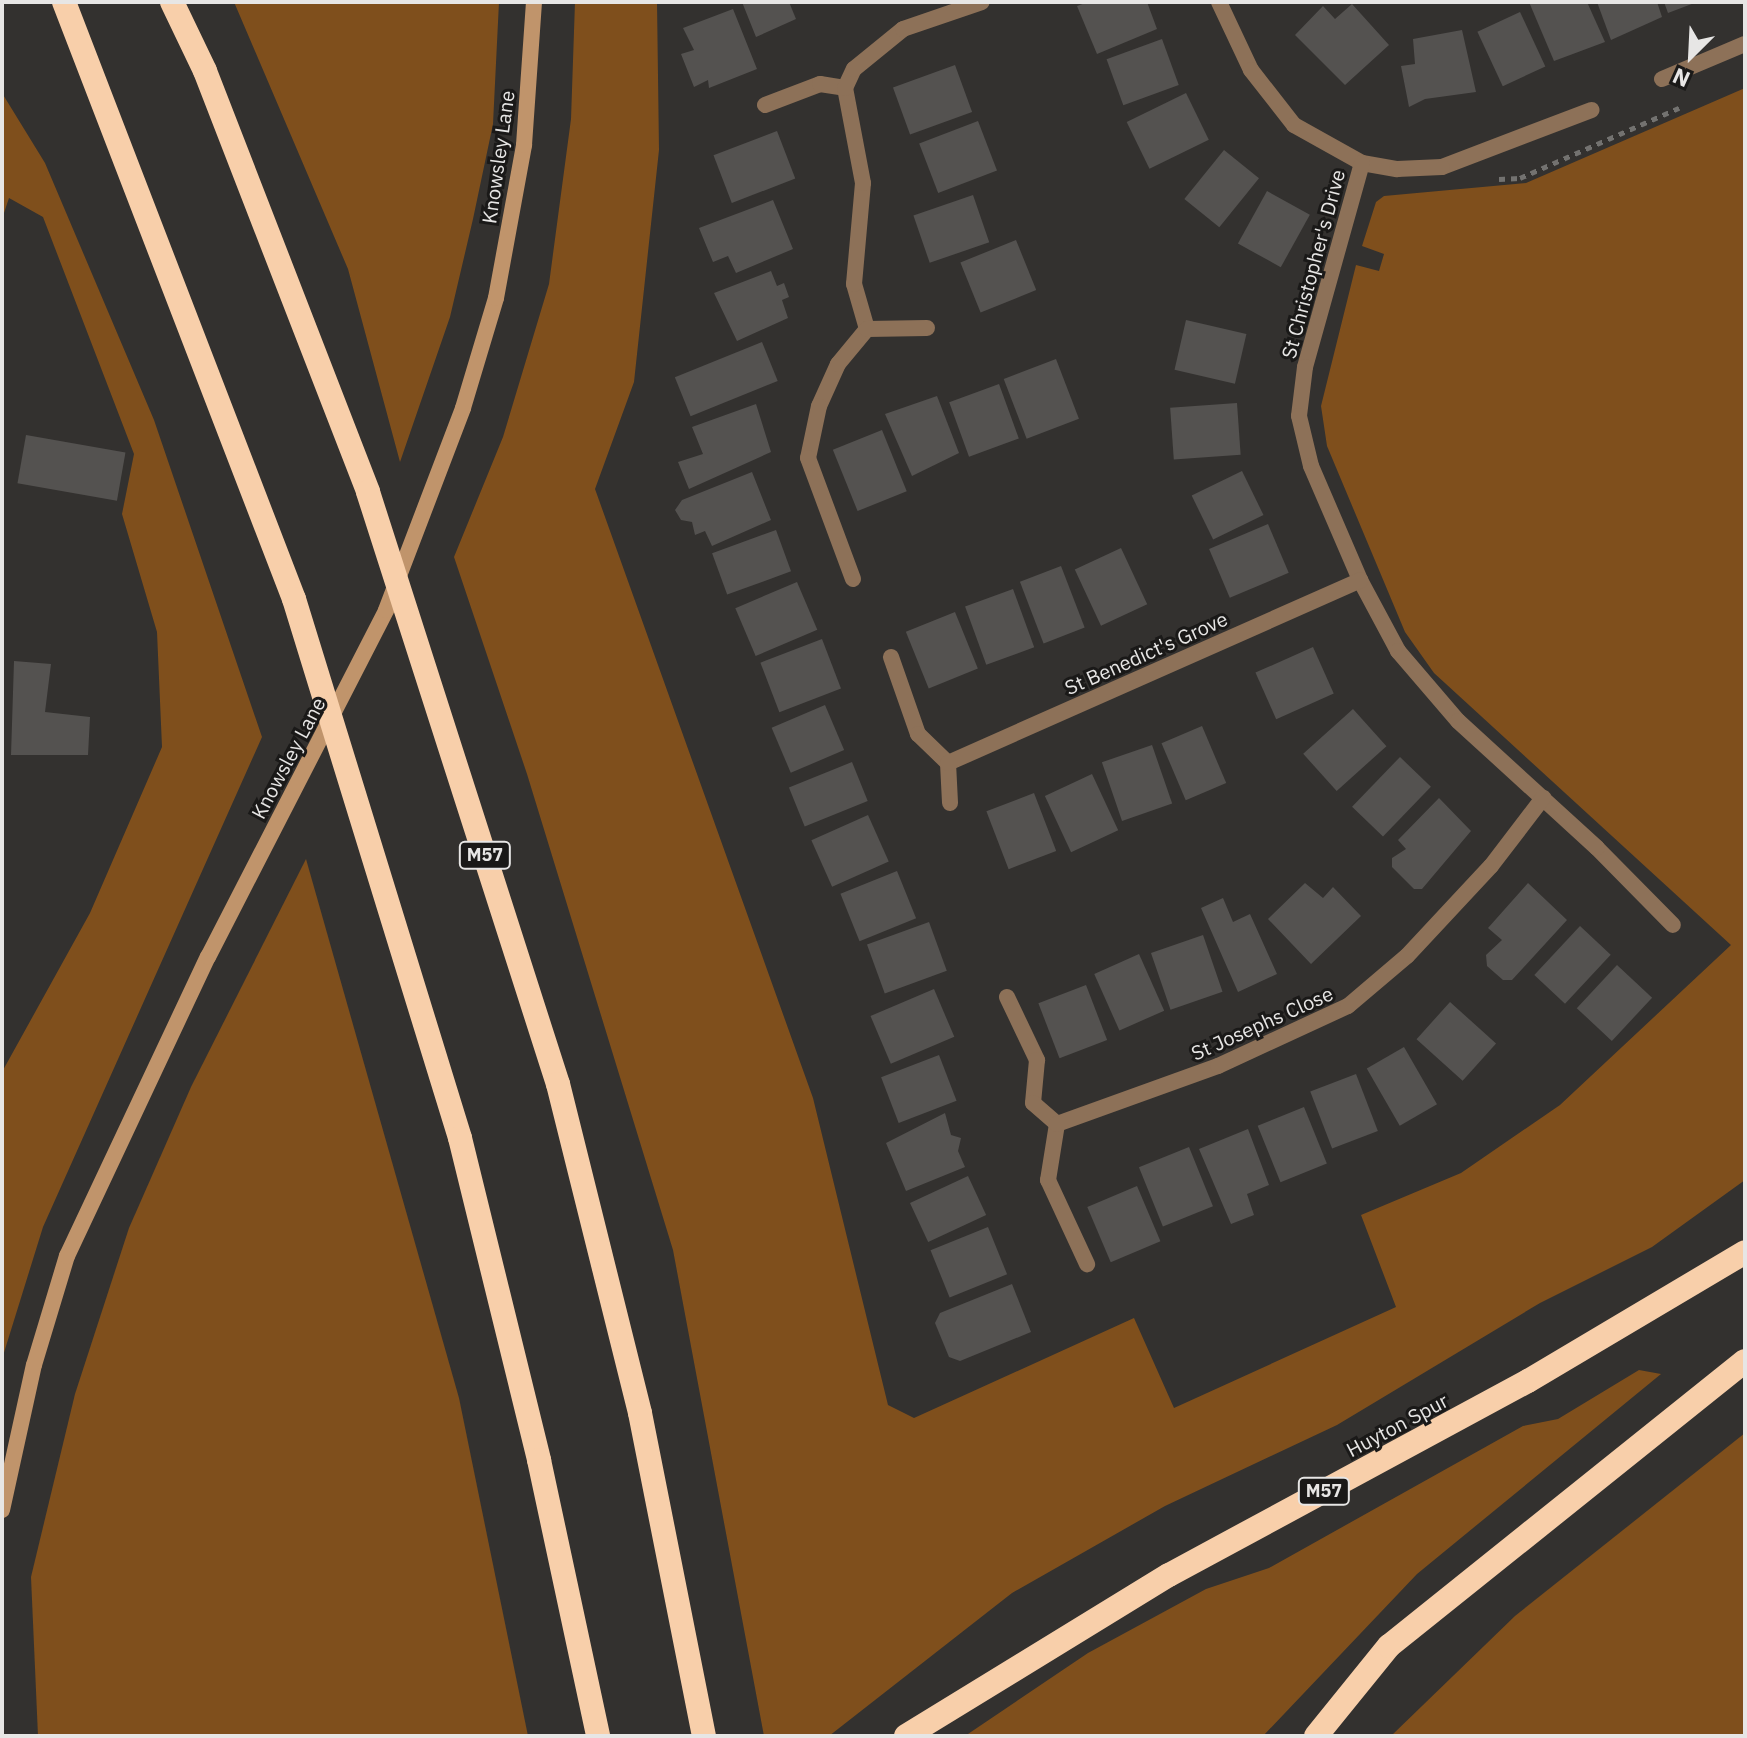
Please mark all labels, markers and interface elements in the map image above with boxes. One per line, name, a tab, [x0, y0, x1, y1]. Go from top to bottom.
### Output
north arrow	[1651, 16, 1731, 96]
text: N	[1668, 62, 1694, 95]
street label: Knowsley Lane	[477, 89, 519, 225]
street label: St Christopher's Drive	[1276, 167, 1350, 361]
street label: St Benedict's Grove	[1061, 606, 1231, 700]
street label: Knowsley Lane	[246, 693, 330, 823]
road number: M57	[457, 841, 513, 869]
street label: St Josephs Close	[1187, 981, 1337, 1065]
street label: Huyton Spur	[1342, 1388, 1452, 1462]
road number: M57	[1296, 1477, 1352, 1505]

